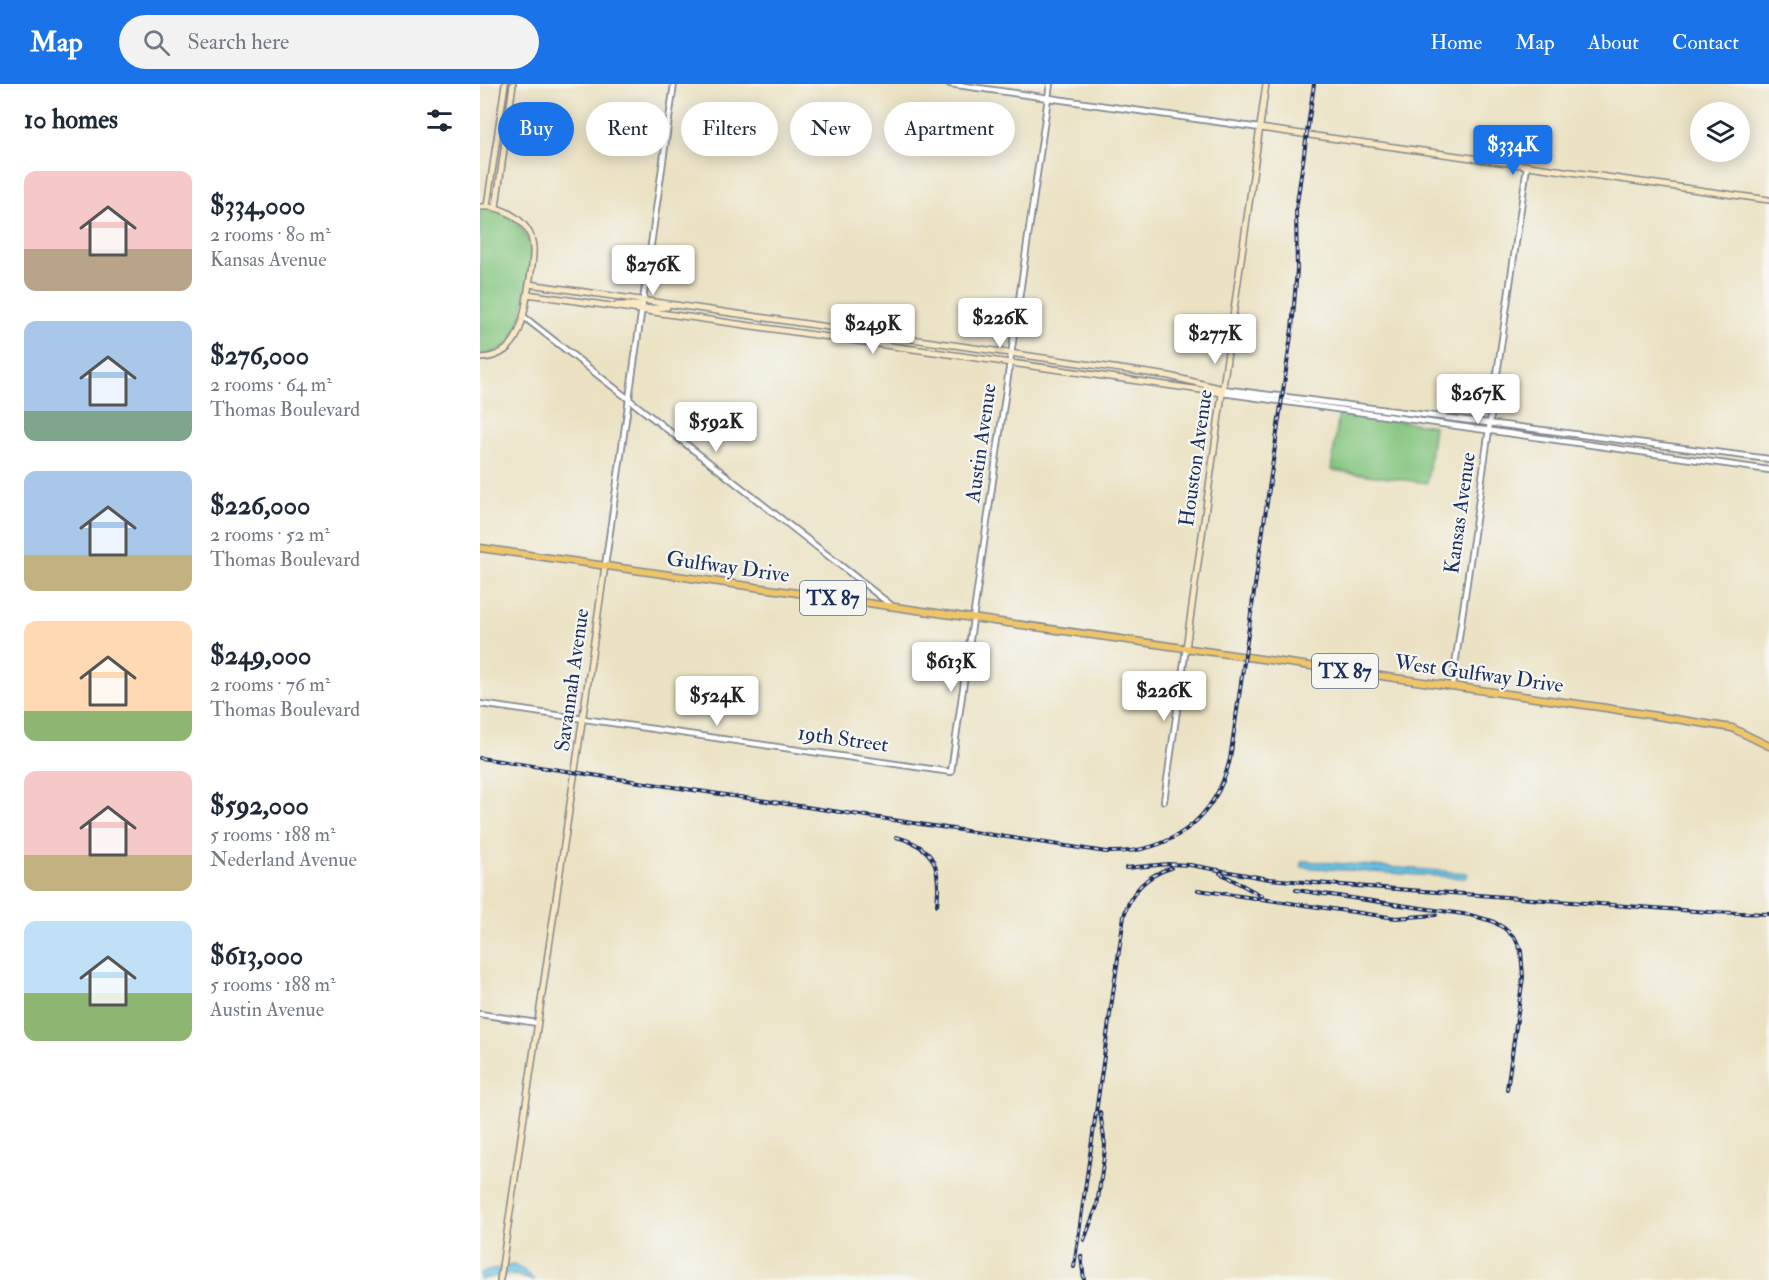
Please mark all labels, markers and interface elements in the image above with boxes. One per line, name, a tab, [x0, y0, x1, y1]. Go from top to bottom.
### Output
search box	[119, 15, 539, 69]
text: Map	[30, 25, 83, 60]
icon: search	[140, 26, 173, 59]
text: Search here	[188, 28, 289, 56]
text: Home	[1430, 29, 1482, 56]
text: Map	[1515, 29, 1555, 56]
text: About	[1588, 29, 1639, 56]
text: Contact	[1672, 29, 1739, 56]
chip: Buy	[498, 102, 574, 156]
chip: Rent	[586, 102, 669, 156]
chip: Filters	[681, 102, 778, 156]
chip: New	[790, 102, 872, 156]
chip: Apartment	[884, 102, 1015, 156]
map controls	[1690, 102, 1750, 162]
button: layers	[1690, 102, 1750, 162]
text: 10 homes	[24, 104, 118, 136]
icon: filters	[423, 104, 456, 137]
pin: $334K	[1471, 125, 1555, 176]
text: $334K	[1487, 132, 1539, 157]
text: $334,000	[210, 190, 305, 222]
icon: home	[72, 195, 144, 267]
text: 2 rooms · 80 m²	[210, 222, 331, 247]
pin: $276K	[611, 245, 695, 296]
text: Kansas Avenue	[210, 247, 327, 272]
text: $276K	[626, 252, 680, 277]
pin: $226K	[958, 298, 1042, 349]
pin: $249K	[831, 304, 915, 355]
text: $226K	[972, 305, 1028, 330]
text: $249K	[845, 311, 901, 336]
pin: $277K	[1173, 314, 1257, 365]
text: $277K	[1188, 321, 1242, 346]
text: $276,000	[210, 340, 309, 372]
icon: home	[72, 345, 144, 417]
text: 2 rooms · 64 m²	[210, 372, 332, 397]
pin: $267K	[1436, 374, 1520, 425]
text: $267K	[1451, 381, 1505, 406]
street label: Austin Avenue	[959, 382, 1003, 505]
street label: Houston Avenue	[1173, 388, 1219, 528]
text: Thomas Boulevard	[210, 397, 360, 422]
pin: $592K	[674, 402, 758, 453]
text: $592K	[689, 409, 743, 434]
street label: Kansas Avenue	[1438, 450, 1482, 575]
text: $226,000	[210, 490, 310, 522]
icon: home	[72, 495, 144, 567]
text: 2 rooms · 52 m²	[210, 522, 330, 547]
street label: Gulfway Drive	[665, 545, 791, 589]
text: Thomas Boulevard	[210, 547, 360, 572]
road number: TX 87	[800, 581, 866, 615]
street label: Savannah Avenue	[549, 607, 595, 753]
text: $249,000	[210, 640, 311, 672]
pin: $613K	[909, 642, 993, 693]
icon: home	[72, 645, 144, 717]
text: $613K	[926, 649, 976, 674]
street label: West Gulfway Drive	[1392, 649, 1565, 699]
road number: TX 87	[1312, 654, 1378, 688]
pin: $226K	[1122, 671, 1206, 722]
text: 2 rooms · 76 m²	[210, 672, 330, 697]
pin: $524K	[675, 676, 759, 727]
text: $226K	[1136, 678, 1192, 703]
text: $524K	[690, 683, 744, 708]
text: Thomas Boulevard	[210, 697, 360, 722]
street label: 19th Street	[796, 719, 890, 759]
text: $592,000	[210, 790, 309, 822]
icon: home	[72, 795, 144, 867]
text: 5 rooms · 188 m²	[210, 822, 336, 847]
text: Nederland Avenue	[210, 847, 357, 872]
text: $613,000	[210, 940, 303, 972]
icon: home	[72, 945, 144, 1017]
text: 5 rooms · 188 m²	[210, 972, 336, 997]
text: Austin Avenue	[210, 997, 324, 1022]

